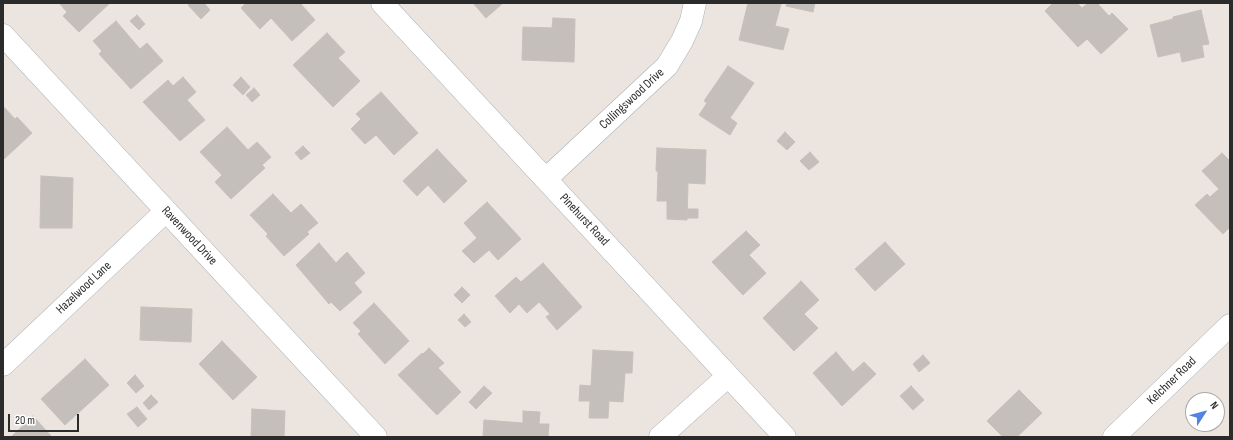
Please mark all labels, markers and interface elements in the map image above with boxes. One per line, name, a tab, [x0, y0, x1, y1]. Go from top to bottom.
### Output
street label: Collingswood Drive	[596, 65, 668, 133]
street label: Pinehurst Road	[556, 191, 612, 249]
street label: Ravenwood Drive	[158, 203, 220, 269]
street label: Hazelwood Lane	[53, 258, 115, 318]
street label: Kelchner Road	[1144, 354, 1200, 408]
north arrow	[1185, 392, 1225, 432]
text: N	[1207, 399, 1221, 411]
scale bar	[10, 406, 81, 432]
text: 20 m	[15, 413, 35, 428]

